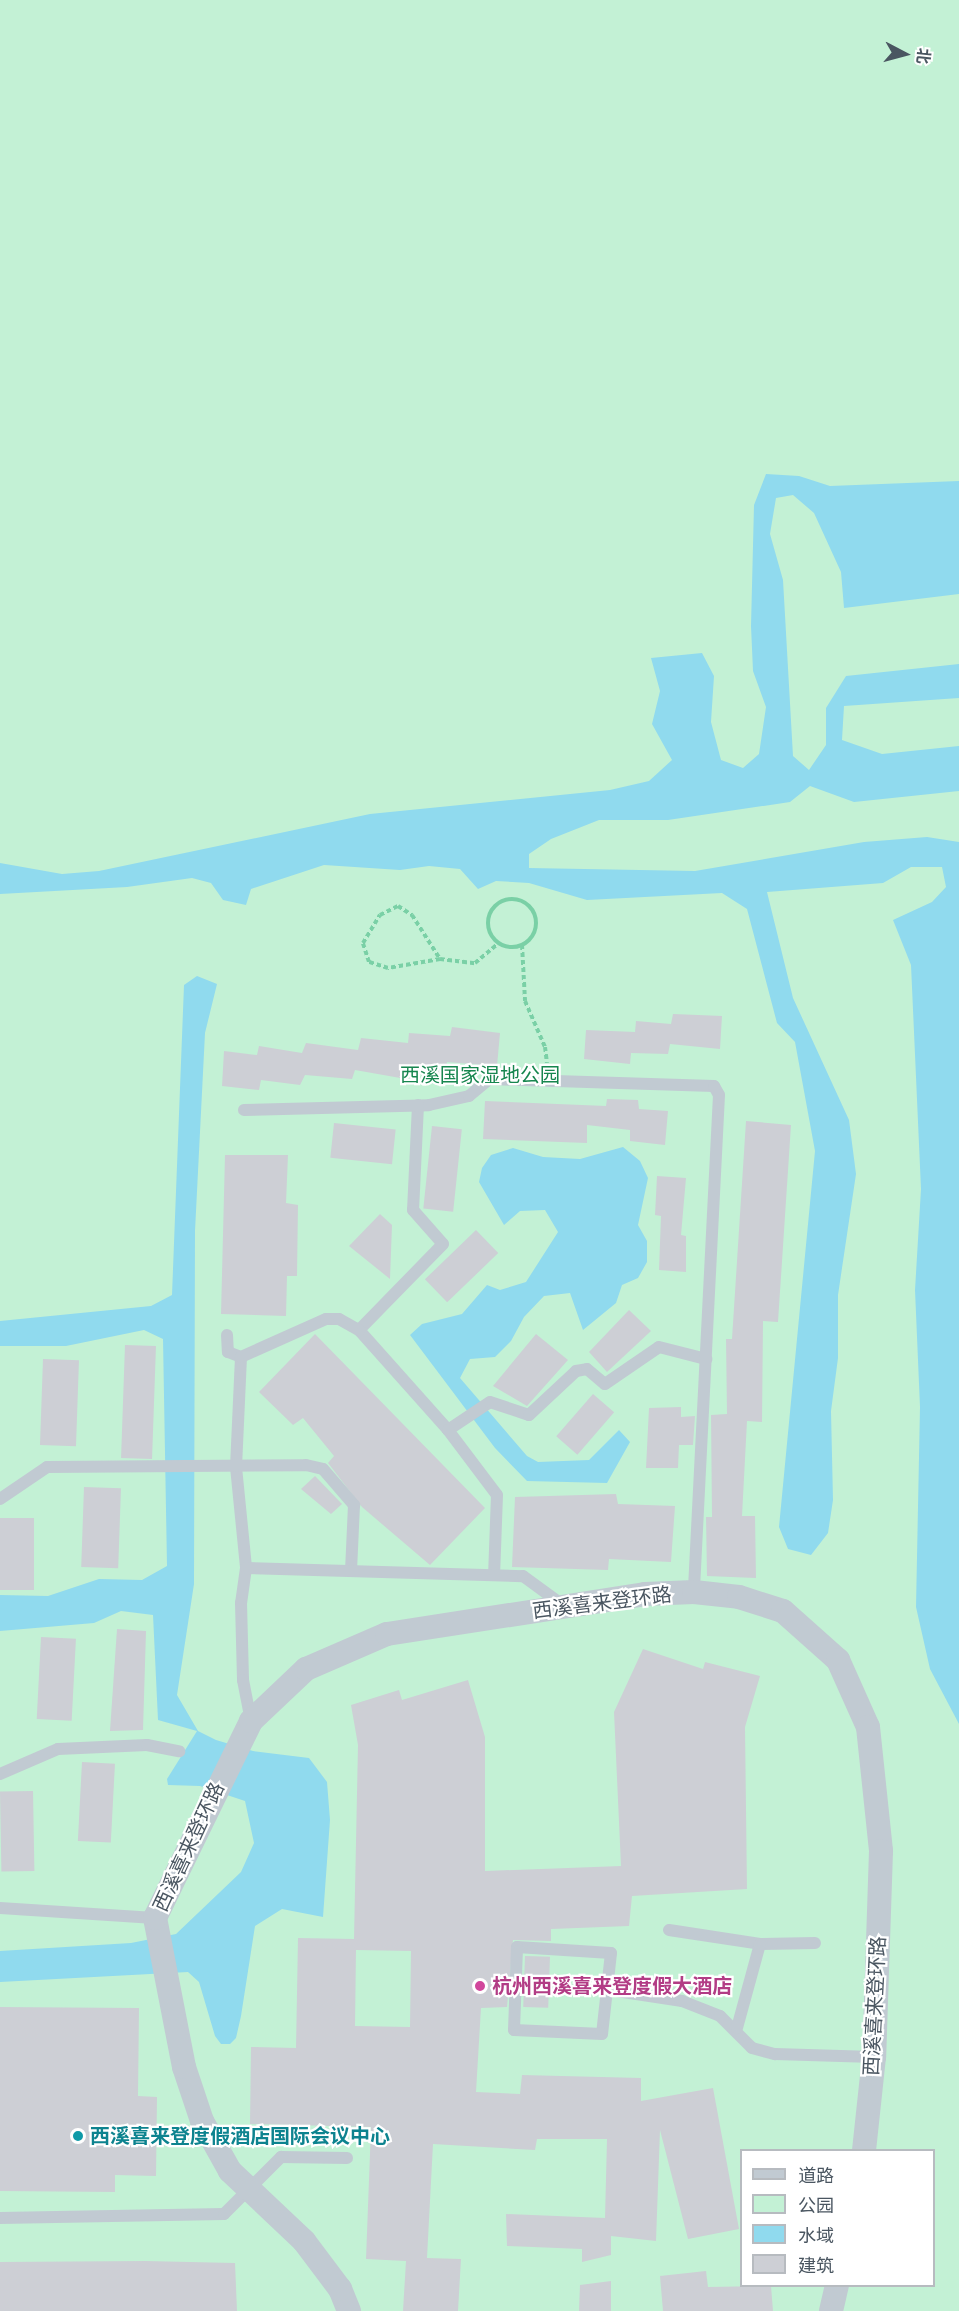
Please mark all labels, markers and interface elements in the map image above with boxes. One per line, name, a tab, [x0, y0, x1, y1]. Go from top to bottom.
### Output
north arrow	[875, 24, 935, 84]
text: 北	[913, 47, 934, 65]
park label: 西溪国家湿地公园	[400, 1063, 560, 1087]
street label: 西溪喜来登环路	[531, 1583, 673, 1623]
street label: 西溪喜来登环路	[149, 1778, 229, 1916]
street label: 西溪喜来登环路	[859, 1935, 891, 2077]
place label: 杭州西溪喜来登度假大酒店	[492, 1974, 732, 1998]
marker: 杭州西溪喜来登度假大酒店	[473, 1979, 487, 1993]
place label: 西溪喜来登度假酒店国际会议中心	[90, 2124, 390, 2148]
marker: 西溪喜来登度假酒店国际会议中心	[71, 2129, 85, 2143]
legend	[740, 2149, 935, 2287]
text: 道路	[798, 2165, 834, 2187]
text: 公园	[798, 2195, 834, 2217]
text: 水域	[798, 2225, 834, 2247]
text: 建筑	[798, 2255, 834, 2277]

